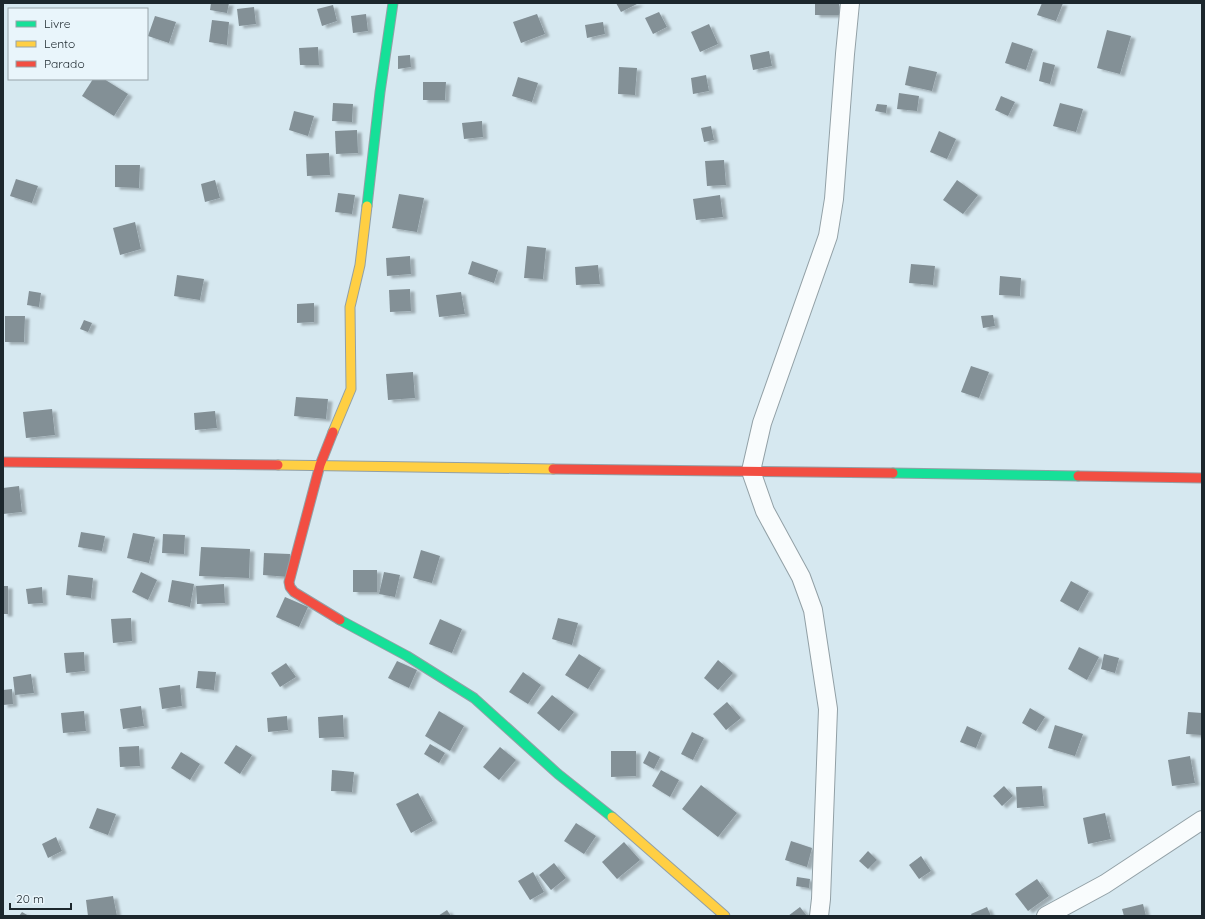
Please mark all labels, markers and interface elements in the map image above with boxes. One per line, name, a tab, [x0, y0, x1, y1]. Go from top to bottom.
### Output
legend	[8, 8, 148, 80]
text: Livre	[44, 16, 71, 31]
text: Lento	[44, 36, 75, 51]
text: Parado	[44, 56, 85, 71]
scale bar	[10, 885, 71, 911]
text: 20 m	[16, 891, 44, 906]

